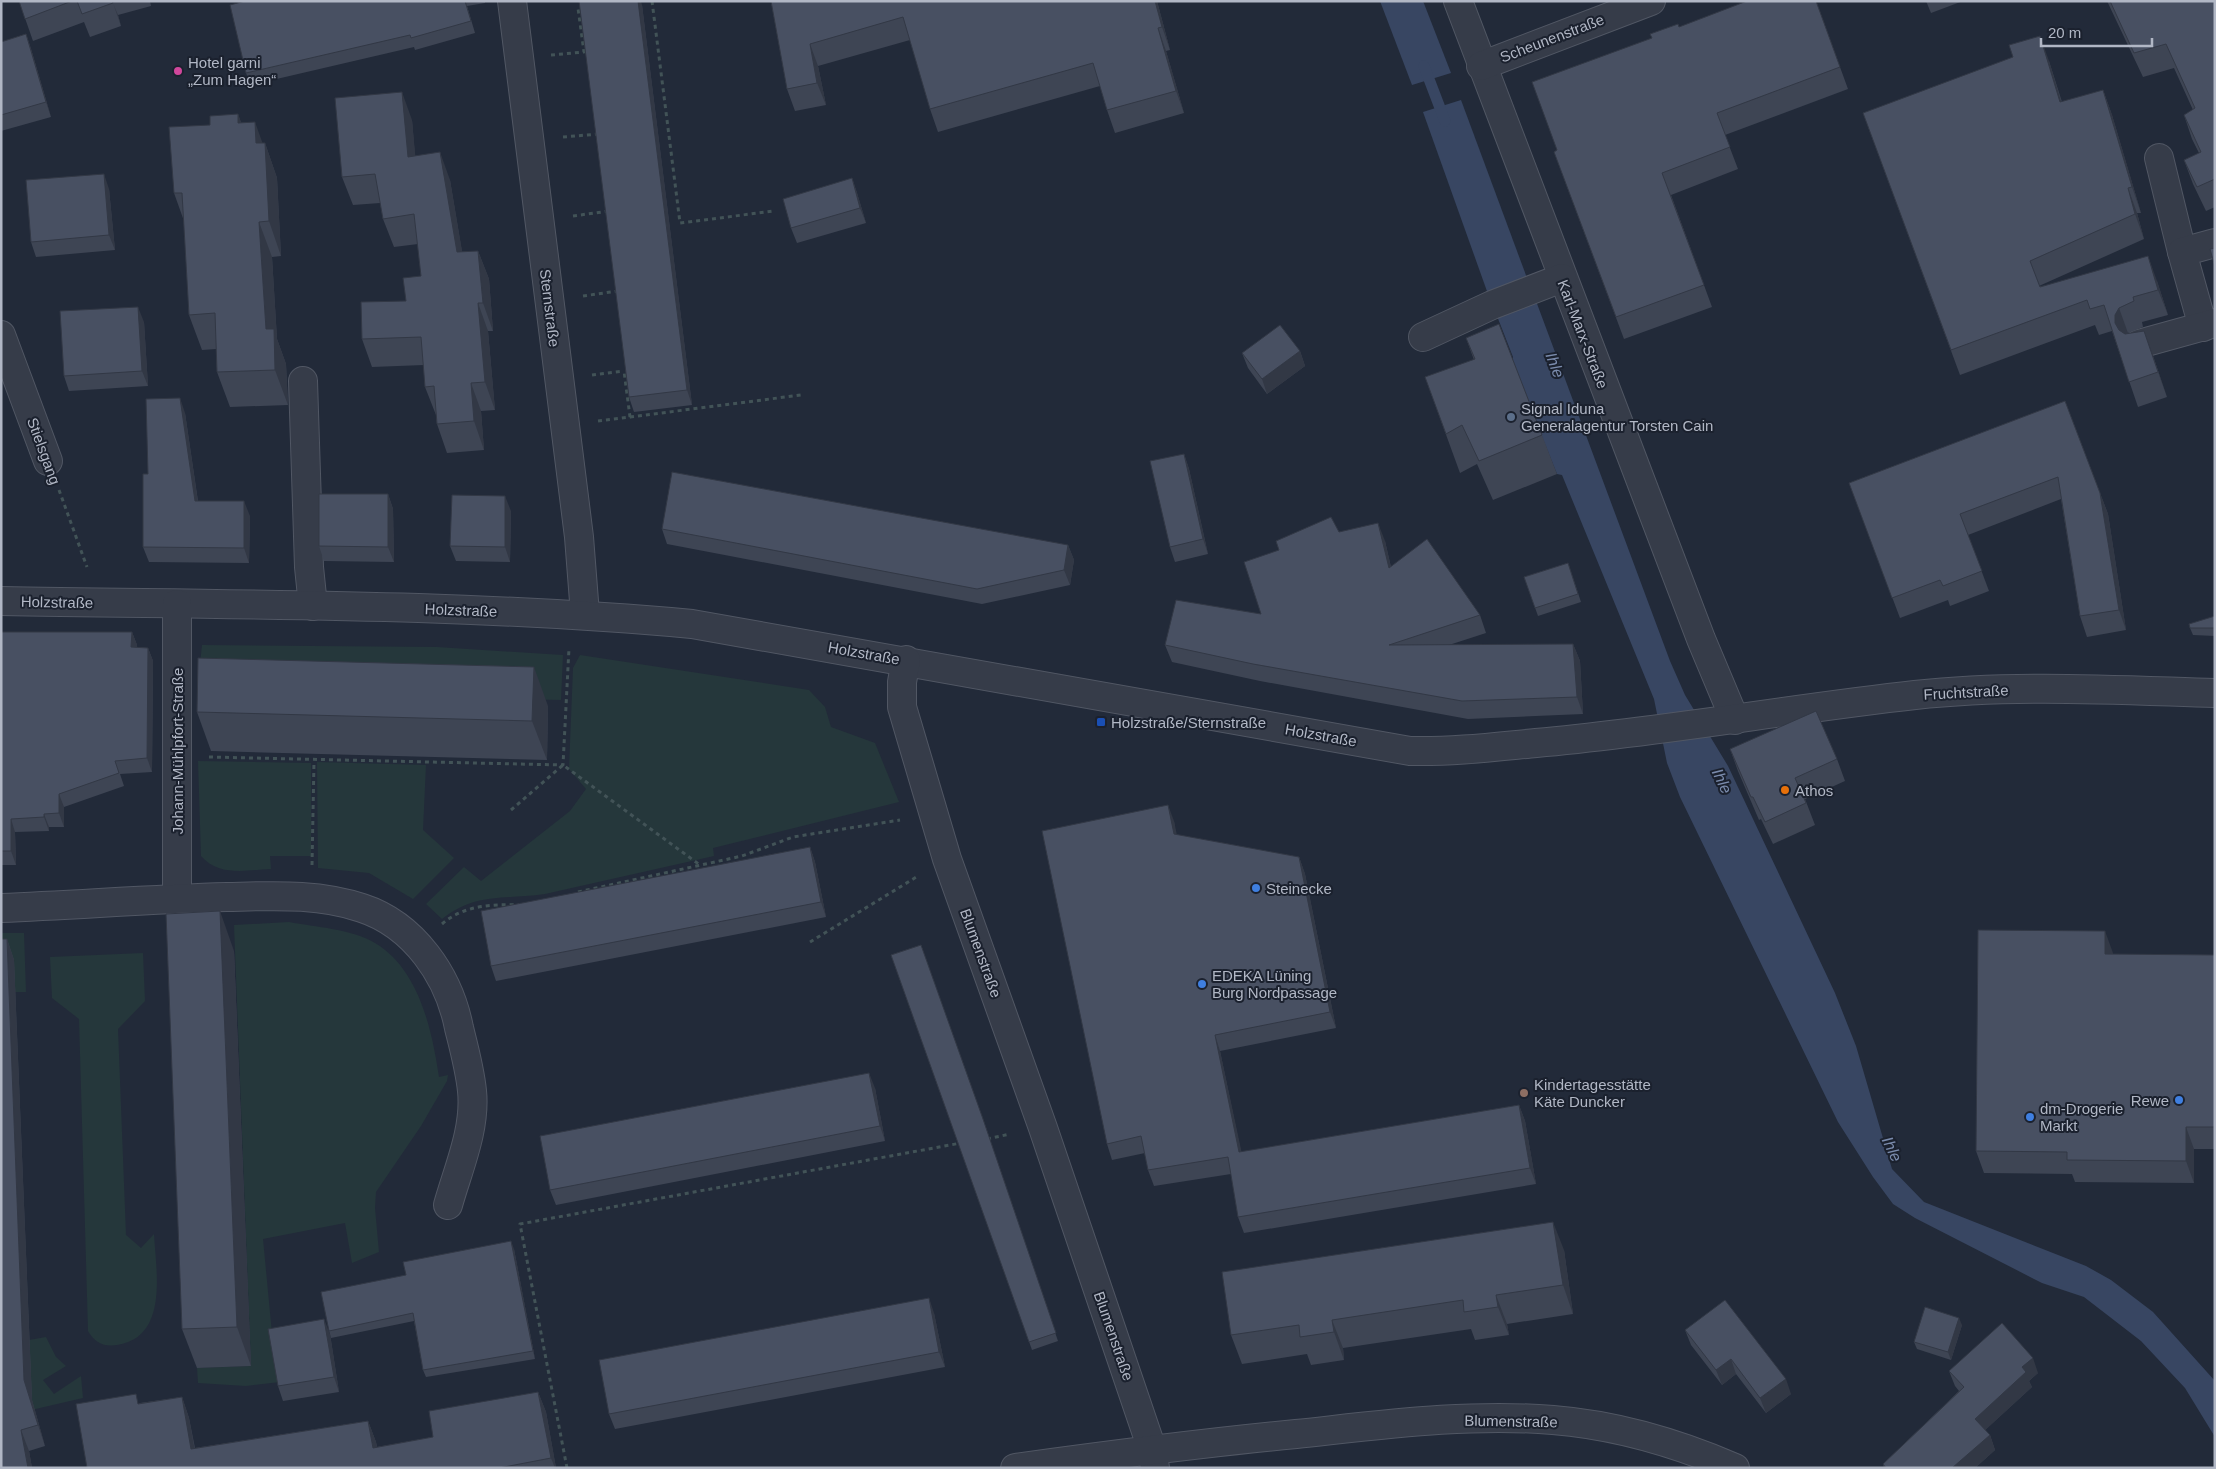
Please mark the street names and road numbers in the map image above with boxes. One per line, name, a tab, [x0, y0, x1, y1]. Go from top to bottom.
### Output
street label: Scheunenstraße	[1498, 10, 1606, 66]
street label: Sternstraße	[537, 268, 563, 348]
street label: Karl-Marx-Straße	[1554, 277, 1612, 391]
street label: Stielsgang	[24, 415, 64, 487]
street label: Holzstraße	[21, 593, 93, 611]
street label: Holzstraße	[424, 600, 498, 620]
street label: Holzstraße	[827, 638, 901, 668]
street label: Johann-Mühlpfort-Straße	[169, 668, 186, 834]
street label: Fruchtstraße	[1923, 681, 2009, 703]
street label: Holzstraße	[1284, 720, 1358, 750]
street label: Blumenstraße	[957, 906, 1005, 1000]
street label: Blumenstraße	[1091, 1289, 1137, 1383]
street label: Blumenstraße	[1464, 1412, 1558, 1430]

